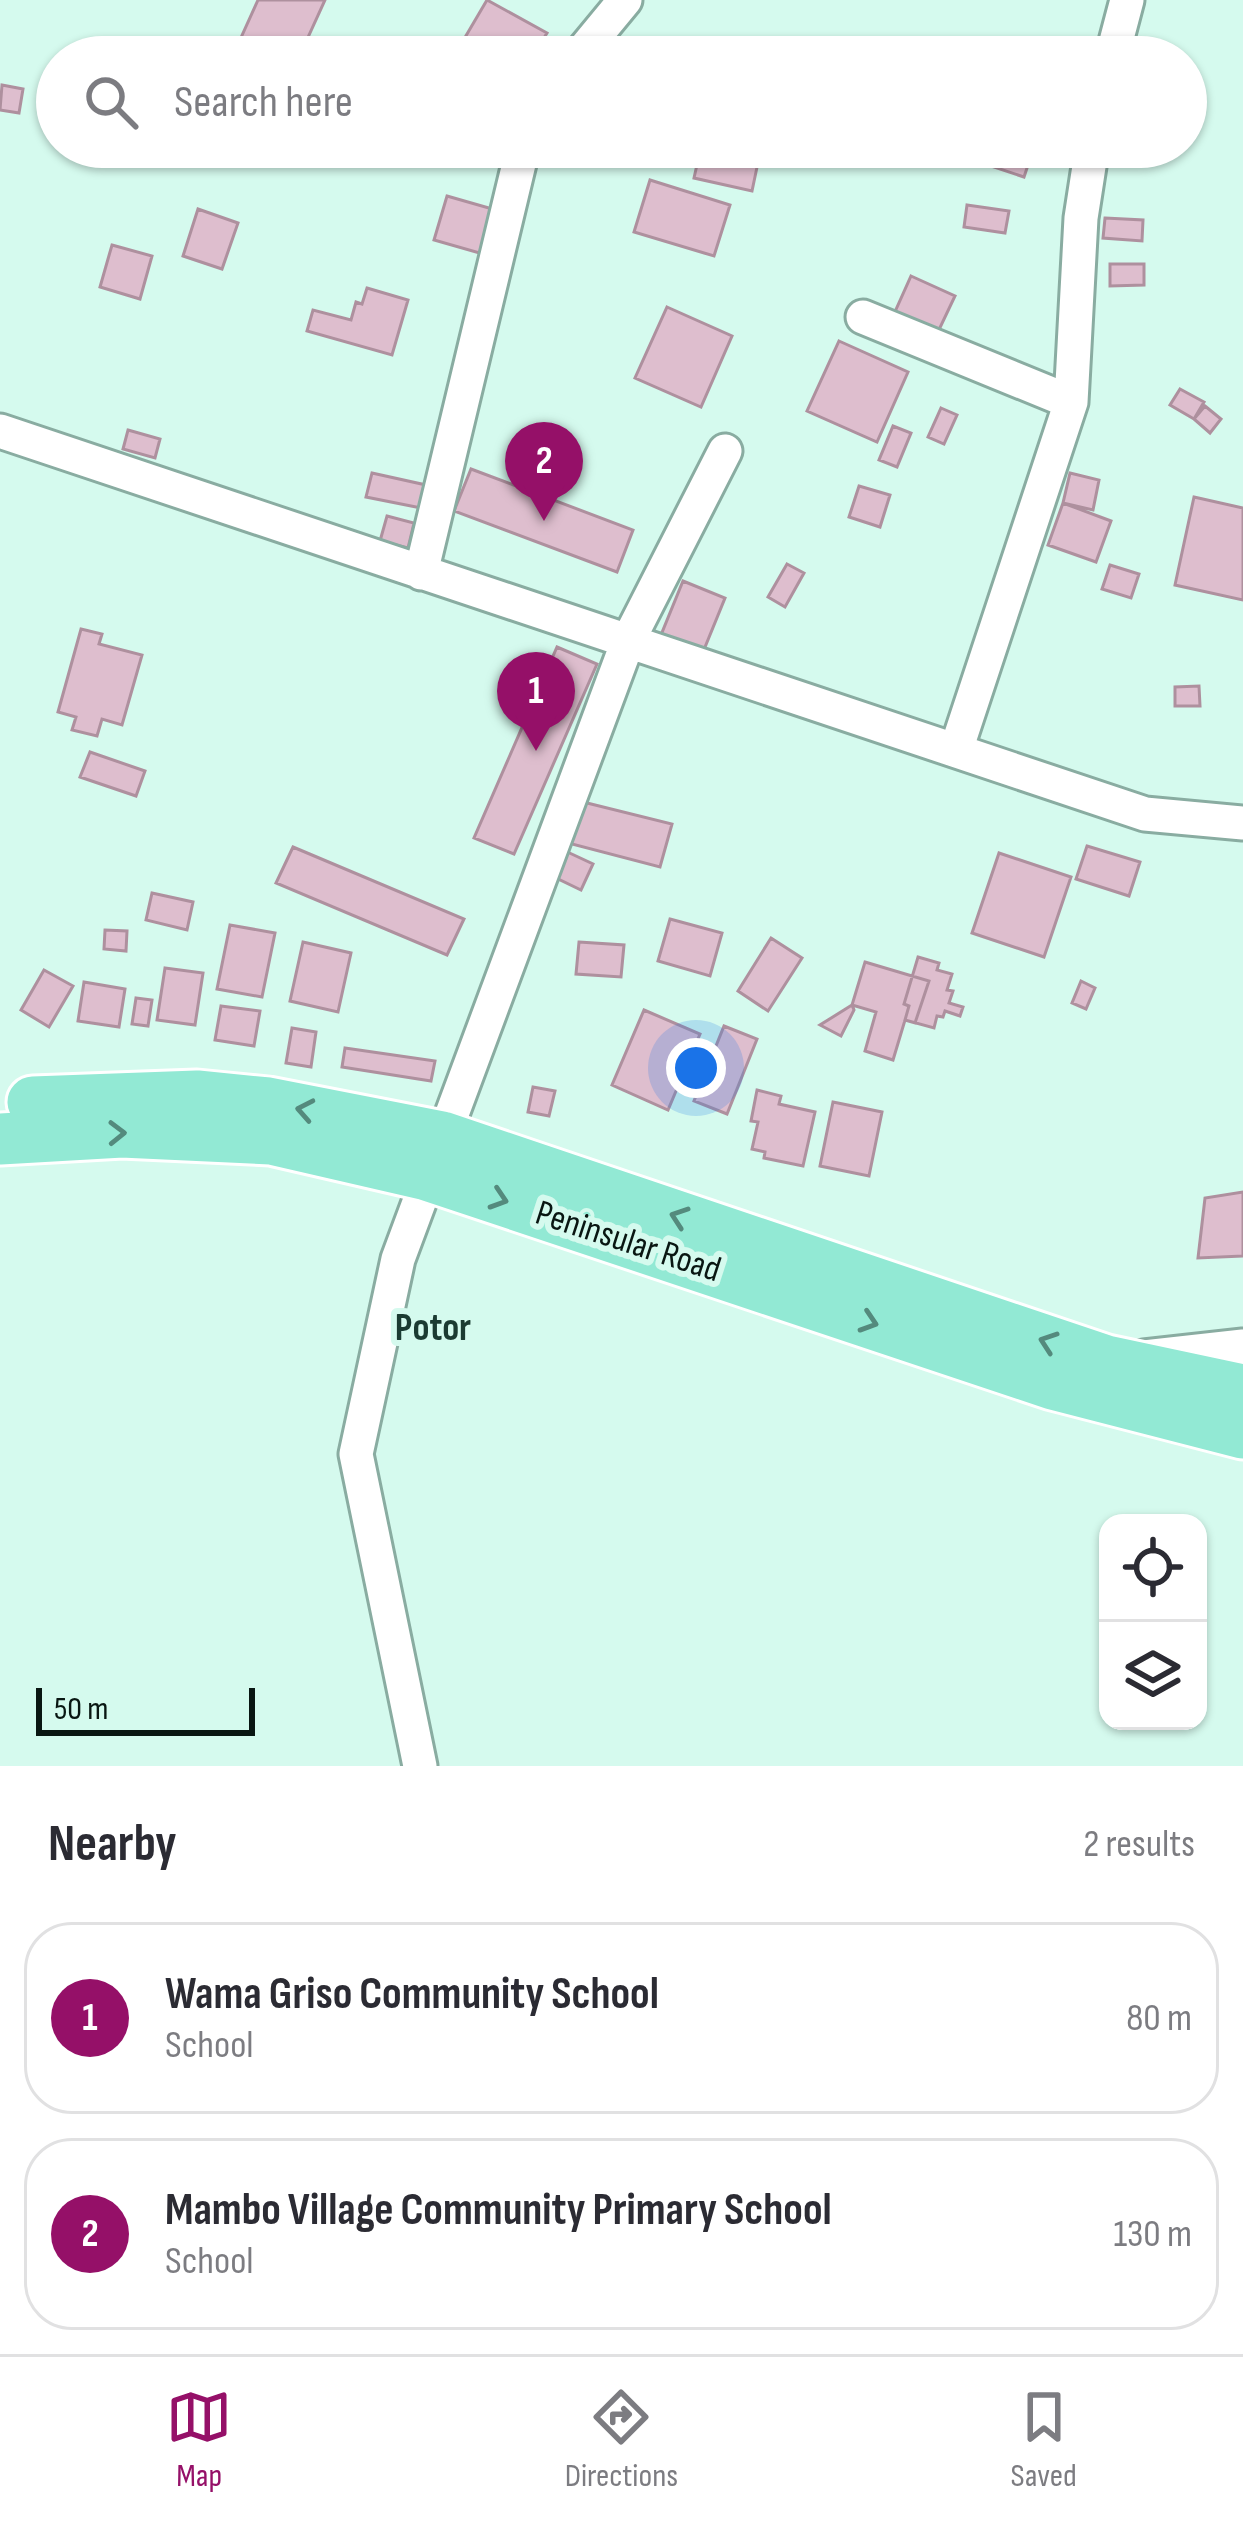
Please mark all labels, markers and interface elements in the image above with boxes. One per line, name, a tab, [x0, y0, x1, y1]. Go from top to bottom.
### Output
search box	[36, 36, 1207, 168]
icon: search	[78, 69, 144, 135]
text: Search here	[174, 75, 353, 130]
pin: 2	[505, 422, 583, 521]
pin: 1	[497, 652, 575, 751]
your location	[666, 1038, 726, 1098]
one-way arrow	[295, 1098, 315, 1124]
one-way arrow	[108, 1120, 127, 1146]
one-way arrow	[487, 1185, 508, 1209]
street label: Peninsular Road	[530, 1192, 726, 1292]
one-way arrow	[669, 1206, 690, 1231]
district label: Potor	[395, 1305, 471, 1352]
one-way arrow	[858, 1308, 879, 1333]
one-way arrow	[1038, 1331, 1059, 1356]
map controls	[1099, 1514, 1207, 1730]
button: locate	[1099, 1514, 1207, 1622]
button: layers	[1099, 1622, 1207, 1730]
scale bar	[36, 1682, 255, 1735]
text: 50 m	[54, 1689, 108, 1729]
text: Nearby	[48, 1814, 177, 1875]
text: 2 results	[1083, 1821, 1195, 1868]
text: Wama Griso Community School	[165, 1967, 659, 2022]
text: 1	[82, 1995, 98, 2042]
text: 80 m	[1126, 1995, 1192, 2042]
text: School	[165, 2022, 254, 2069]
text: Mambo Village Community Primary School	[165, 2183, 832, 2238]
text: 2	[81, 2211, 99, 2258]
text: 130 m	[1113, 2211, 1192, 2258]
text: School	[165, 2238, 254, 2285]
tab: Map	[166, 2384, 232, 2496]
tab: Directions	[565, 2384, 678, 2496]
tab: Saved	[1011, 2384, 1077, 2496]

